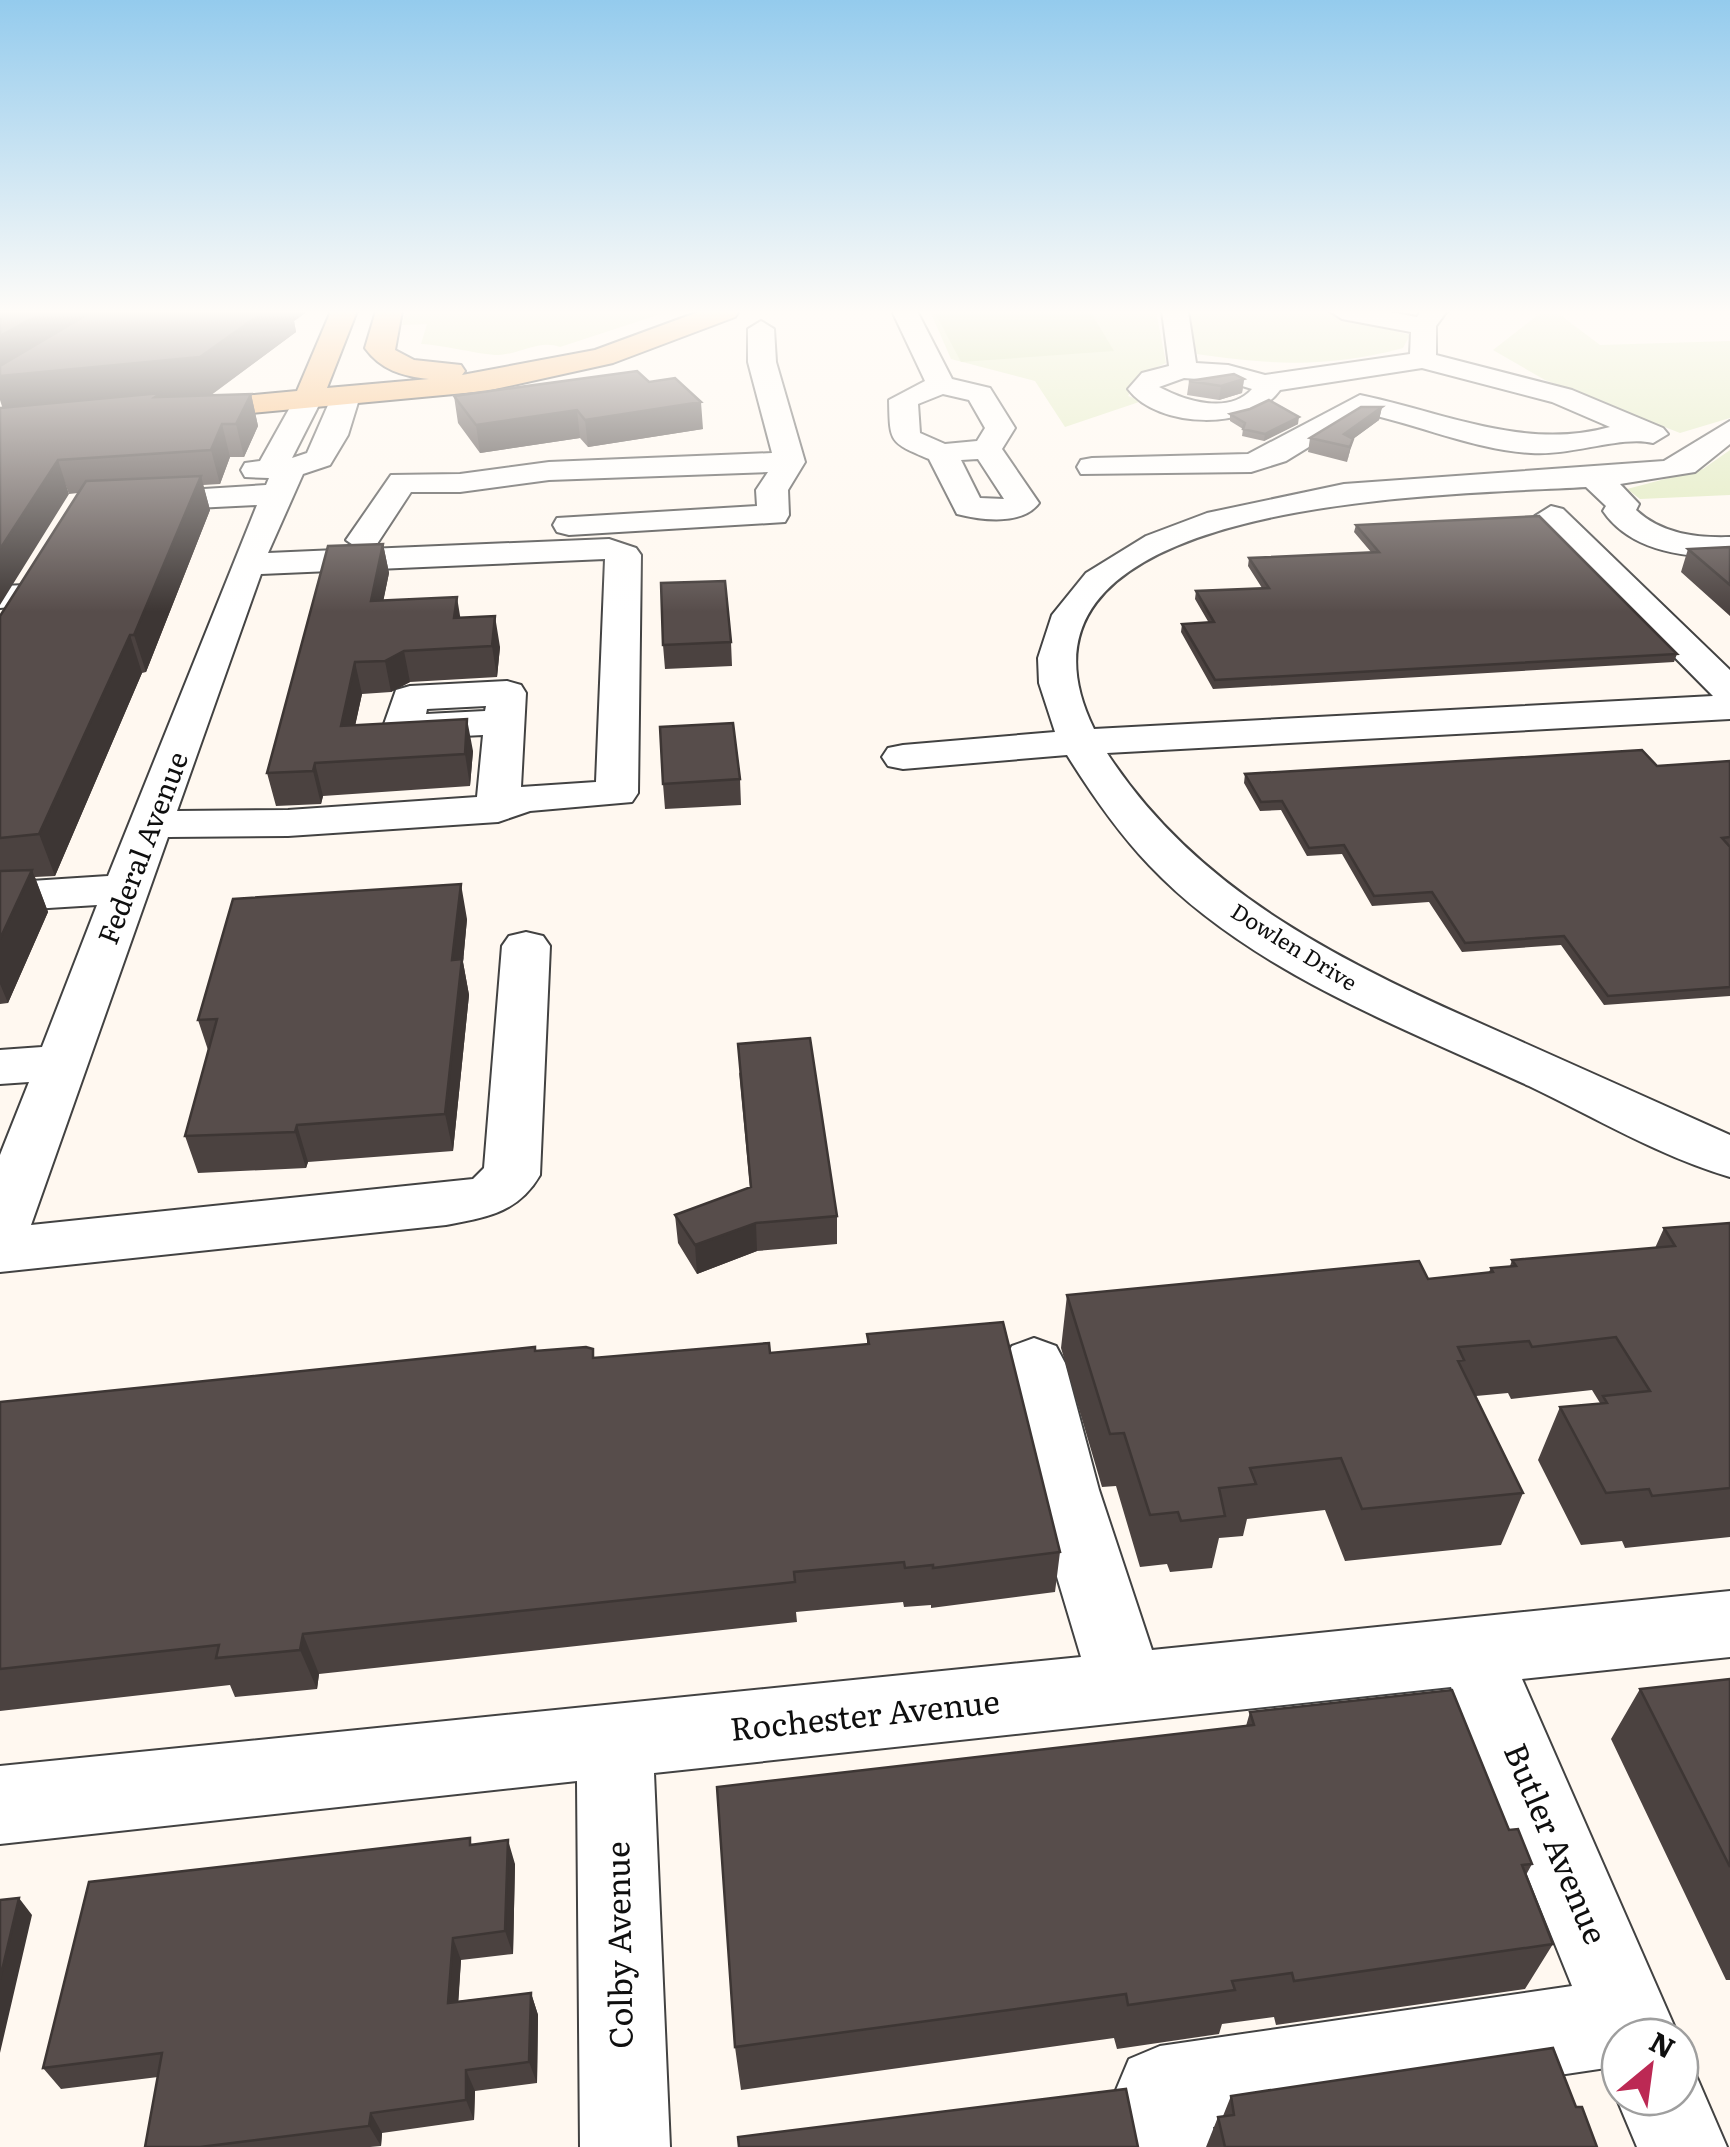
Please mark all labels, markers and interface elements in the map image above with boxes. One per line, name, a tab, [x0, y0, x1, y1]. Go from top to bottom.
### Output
street label: Federal Avenue	[85, 745, 197, 950]
street label: Dowlen Drive	[1225, 894, 1364, 998]
street label: Rochester Avenue	[727, 1675, 1002, 1751]
street label: Butler Avenue	[1494, 1735, 1622, 1951]
street label: Colby Avenue	[591, 1841, 643, 2049]
north arrow	[1600, 2017, 1700, 2117]
text: N	[1643, 2019, 1684, 2067]

